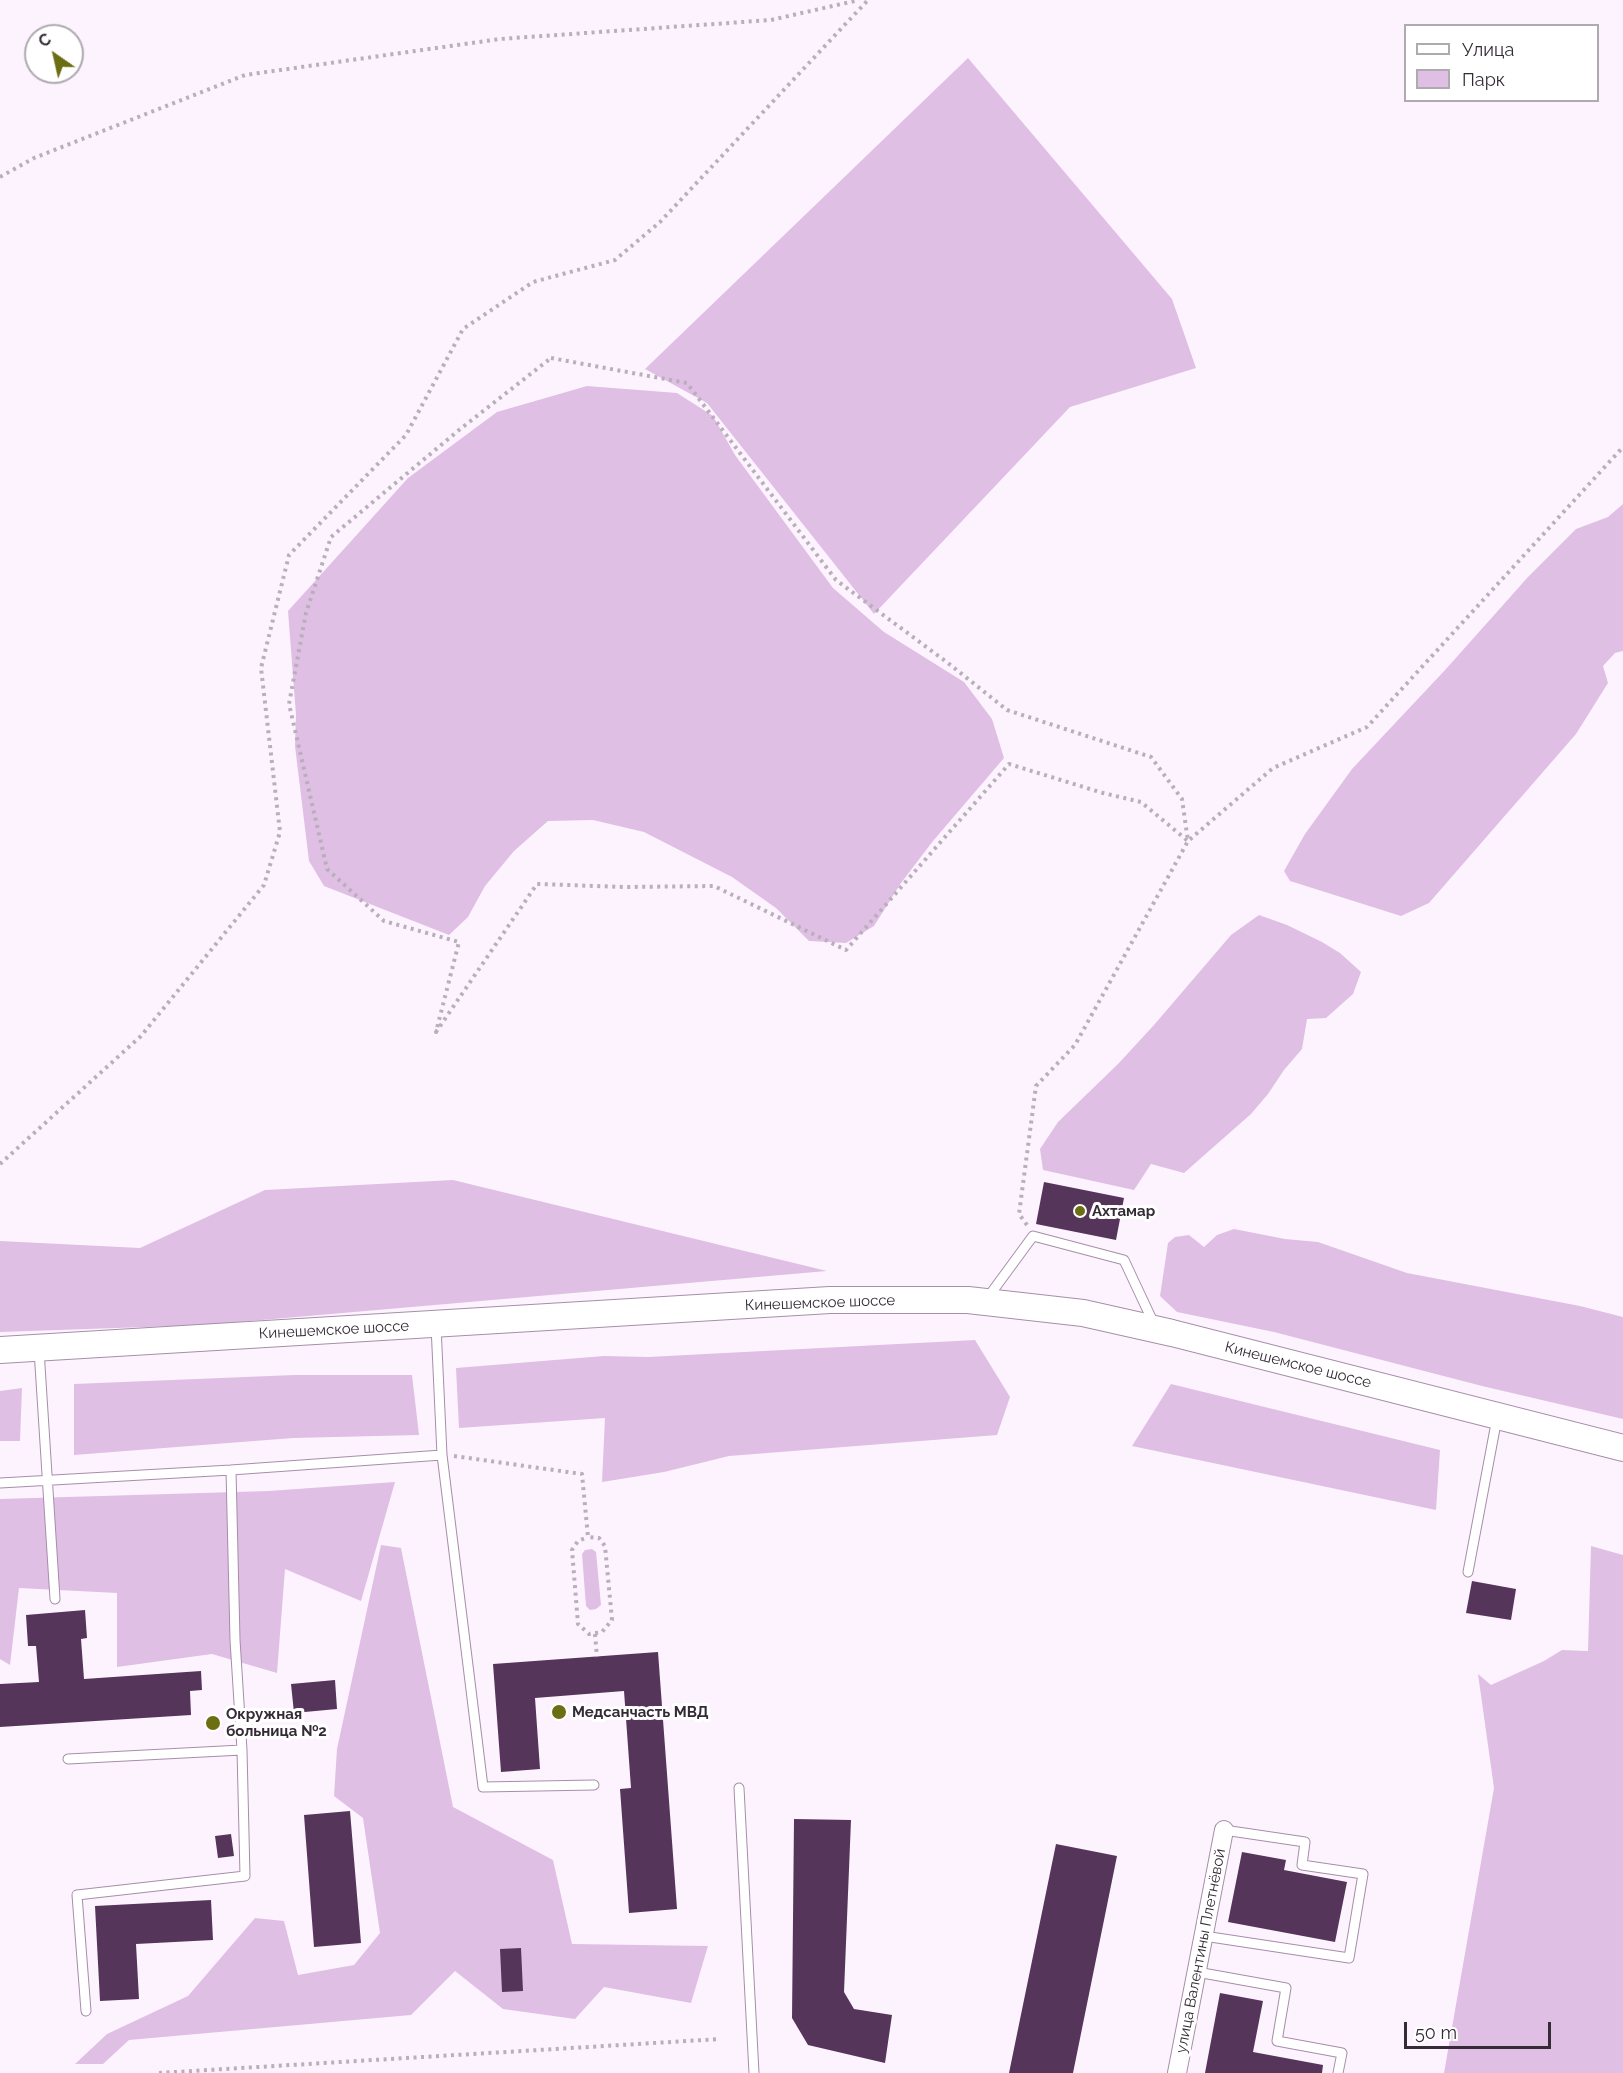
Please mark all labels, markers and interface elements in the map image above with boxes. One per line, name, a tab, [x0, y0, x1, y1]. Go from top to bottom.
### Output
north arrow	[24, 24, 84, 84]
legend	[1404, 24, 1599, 102]
text: С	[35, 29, 55, 51]
text: Улица	[1462, 39, 1514, 60]
text: Парк	[1462, 69, 1505, 90]
place label: Ахтамар	[1092, 1202, 1155, 1220]
marker: Ахтамар	[1073, 1204, 1087, 1218]
street label: Кинешемское шоссе	[744, 1291, 896, 1315]
street label: Кинешемское шоссе	[258, 1317, 410, 1343]
street label: Кинешемское шоссе	[1223, 1338, 1373, 1392]
marker: Медсанчасть МВД	[550, 1703, 568, 1721]
place label: Медсанчасть МВД	[572, 1703, 709, 1721]
place label: Окружная больница №2	[226, 1705, 327, 1740]
marker: Окружная больница №2	[204, 1714, 222, 1732]
street label: улица Валентины Плетнёвой	[1172, 1847, 1230, 2055]
scale bar	[1407, 2010, 1554, 2048]
text: 50 m	[1415, 2022, 1457, 2043]

